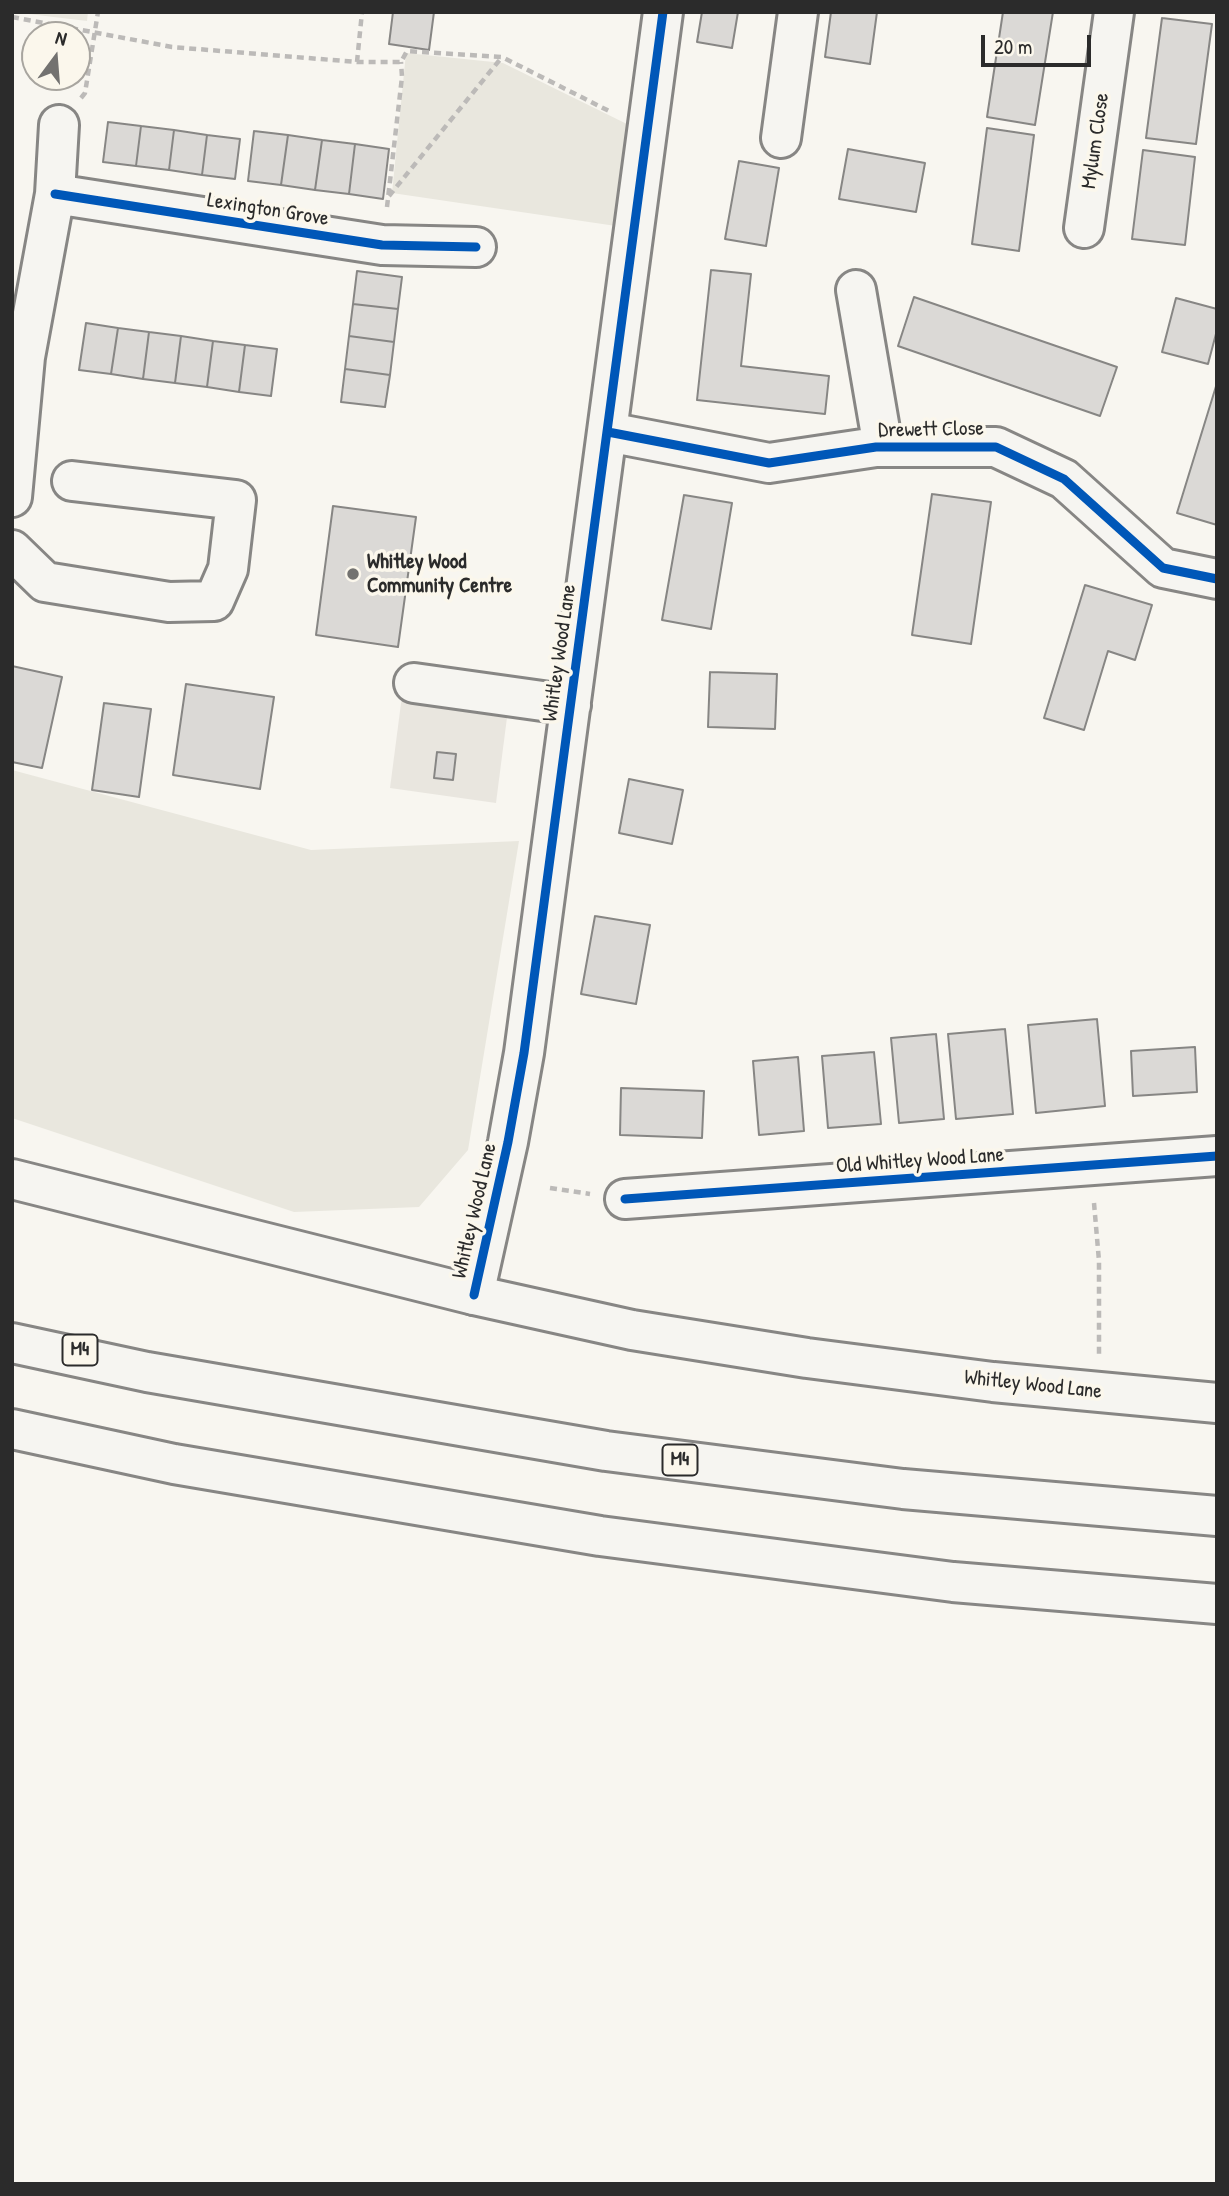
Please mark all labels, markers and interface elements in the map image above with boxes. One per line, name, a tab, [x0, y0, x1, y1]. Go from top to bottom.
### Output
north arrow	[21, 21, 91, 91]
scale bar	[984, 21, 1094, 65]
text: N	[53, 24, 70, 52]
text: 20 m	[994, 32, 1032, 61]
street label: Mylum Close	[1077, 91, 1115, 191]
street label: Lexington Grove	[206, 188, 330, 232]
street label: Drewett Close	[878, 416, 984, 444]
place label: Whitley Wood Community Centre	[367, 549, 512, 599]
marker: Whitley Wood Community Centre	[345, 566, 361, 582]
street label: Whitley Wood Lane	[538, 583, 582, 723]
street label: Whitley Wood Lane	[447, 1141, 503, 1281]
street label: Old Whitley Wood Lane	[835, 1143, 1005, 1179]
road number: M4	[62, 1334, 98, 1366]
street label: Whitley Wood Lane	[963, 1365, 1103, 1405]
road number: M4	[662, 1444, 698, 1476]

